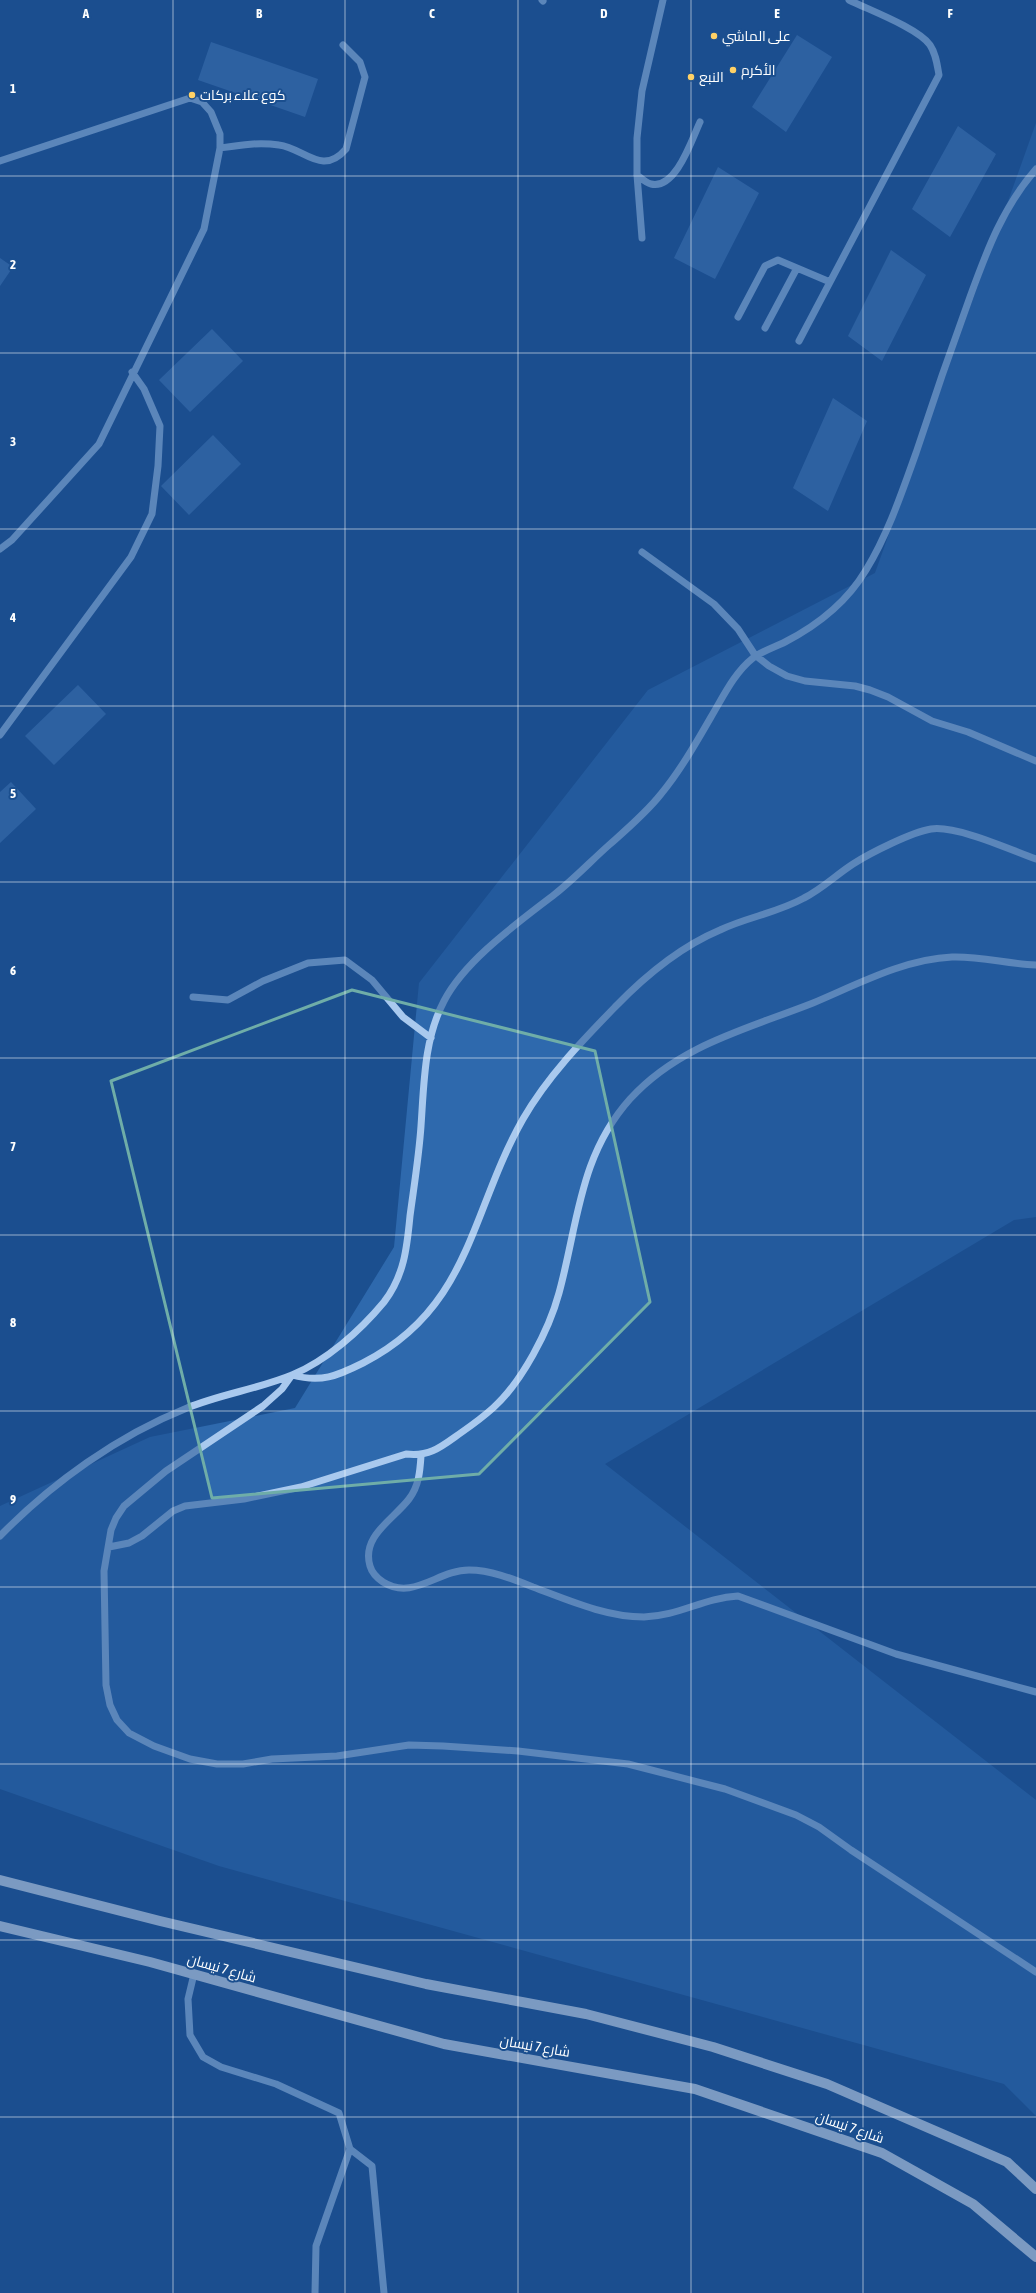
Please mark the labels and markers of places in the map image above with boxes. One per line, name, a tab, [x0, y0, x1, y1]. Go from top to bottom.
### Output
place label: على الماشي	[722, 28, 791, 47]
marker: على الماشي	[709, 31, 719, 41]
place label: الأكرم	[741, 62, 776, 80]
marker: الأكرم	[728, 65, 738, 75]
place label: النبع	[699, 69, 724, 86]
marker: النبع	[686, 72, 696, 82]
place label: كوع علاء بركات	[200, 87, 286, 104]
marker: كوع علاء بركات	[187, 90, 197, 100]

